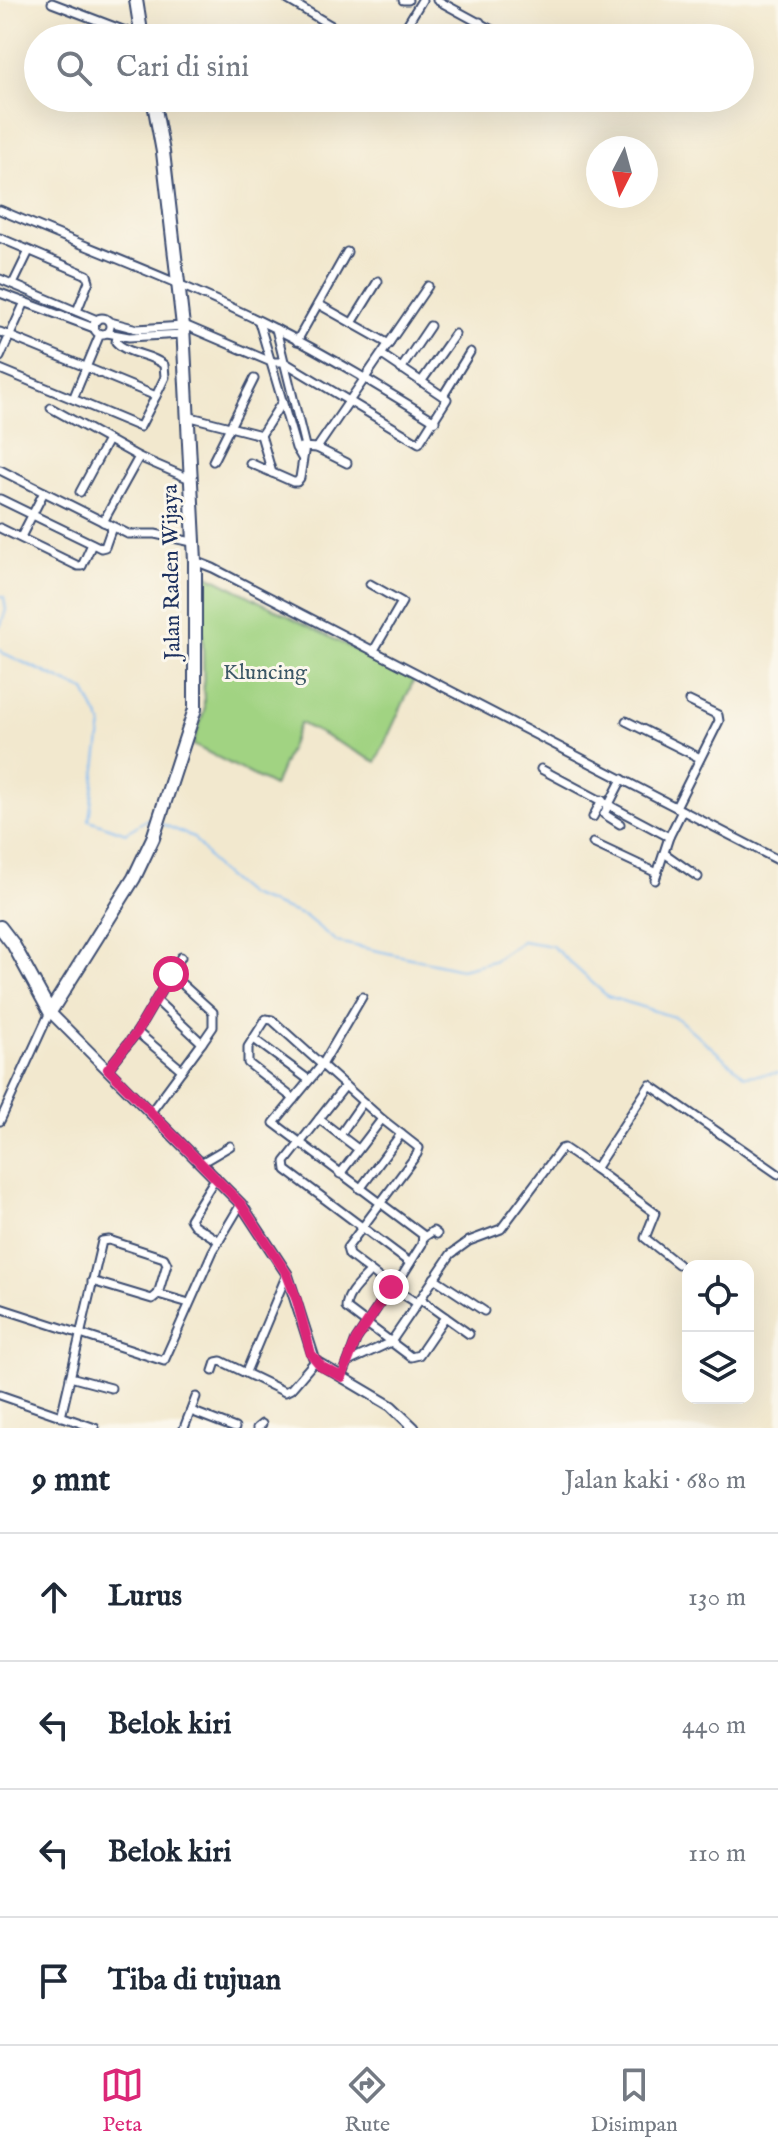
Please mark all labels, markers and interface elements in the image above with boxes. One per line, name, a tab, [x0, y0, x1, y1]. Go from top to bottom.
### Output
search box	[24, 24, 754, 112]
icon: search	[52, 46, 96, 90]
text: Cari di sini	[116, 49, 249, 87]
north arrow	[586, 136, 658, 208]
street label: Jalan Raden Wijaya	[156, 483, 188, 663]
park label: Kluncing	[223, 659, 308, 687]
route start	[153, 956, 189, 992]
map controls	[682, 1260, 754, 1404]
button: locate	[682, 1260, 754, 1332]
route end	[373, 1269, 409, 1305]
button: layers	[682, 1332, 754, 1404]
text: 9 mnt	[32, 1459, 110, 1502]
text: Jalan kaki · 680 m	[564, 1464, 746, 1497]
icon: ahead	[32, 1575, 76, 1619]
text: Lurus	[108, 1578, 182, 1616]
text: 130 m	[688, 1581, 746, 1614]
icon: left	[32, 1703, 76, 1747]
text: Belok kiri	[108, 1706, 231, 1744]
text: 440 m	[682, 1709, 746, 1742]
icon: left	[32, 1831, 76, 1875]
text: Belok kiri	[108, 1834, 231, 1872]
text: 110 m	[688, 1837, 746, 1870]
icon: arrive	[32, 1959, 76, 2003]
text: Tiba di tujuan	[108, 1962, 281, 2000]
tab: Peta	[100, 2063, 144, 2139]
tab: Rute	[344, 2063, 390, 2139]
tab: Disimpan	[591, 2063, 678, 2139]

